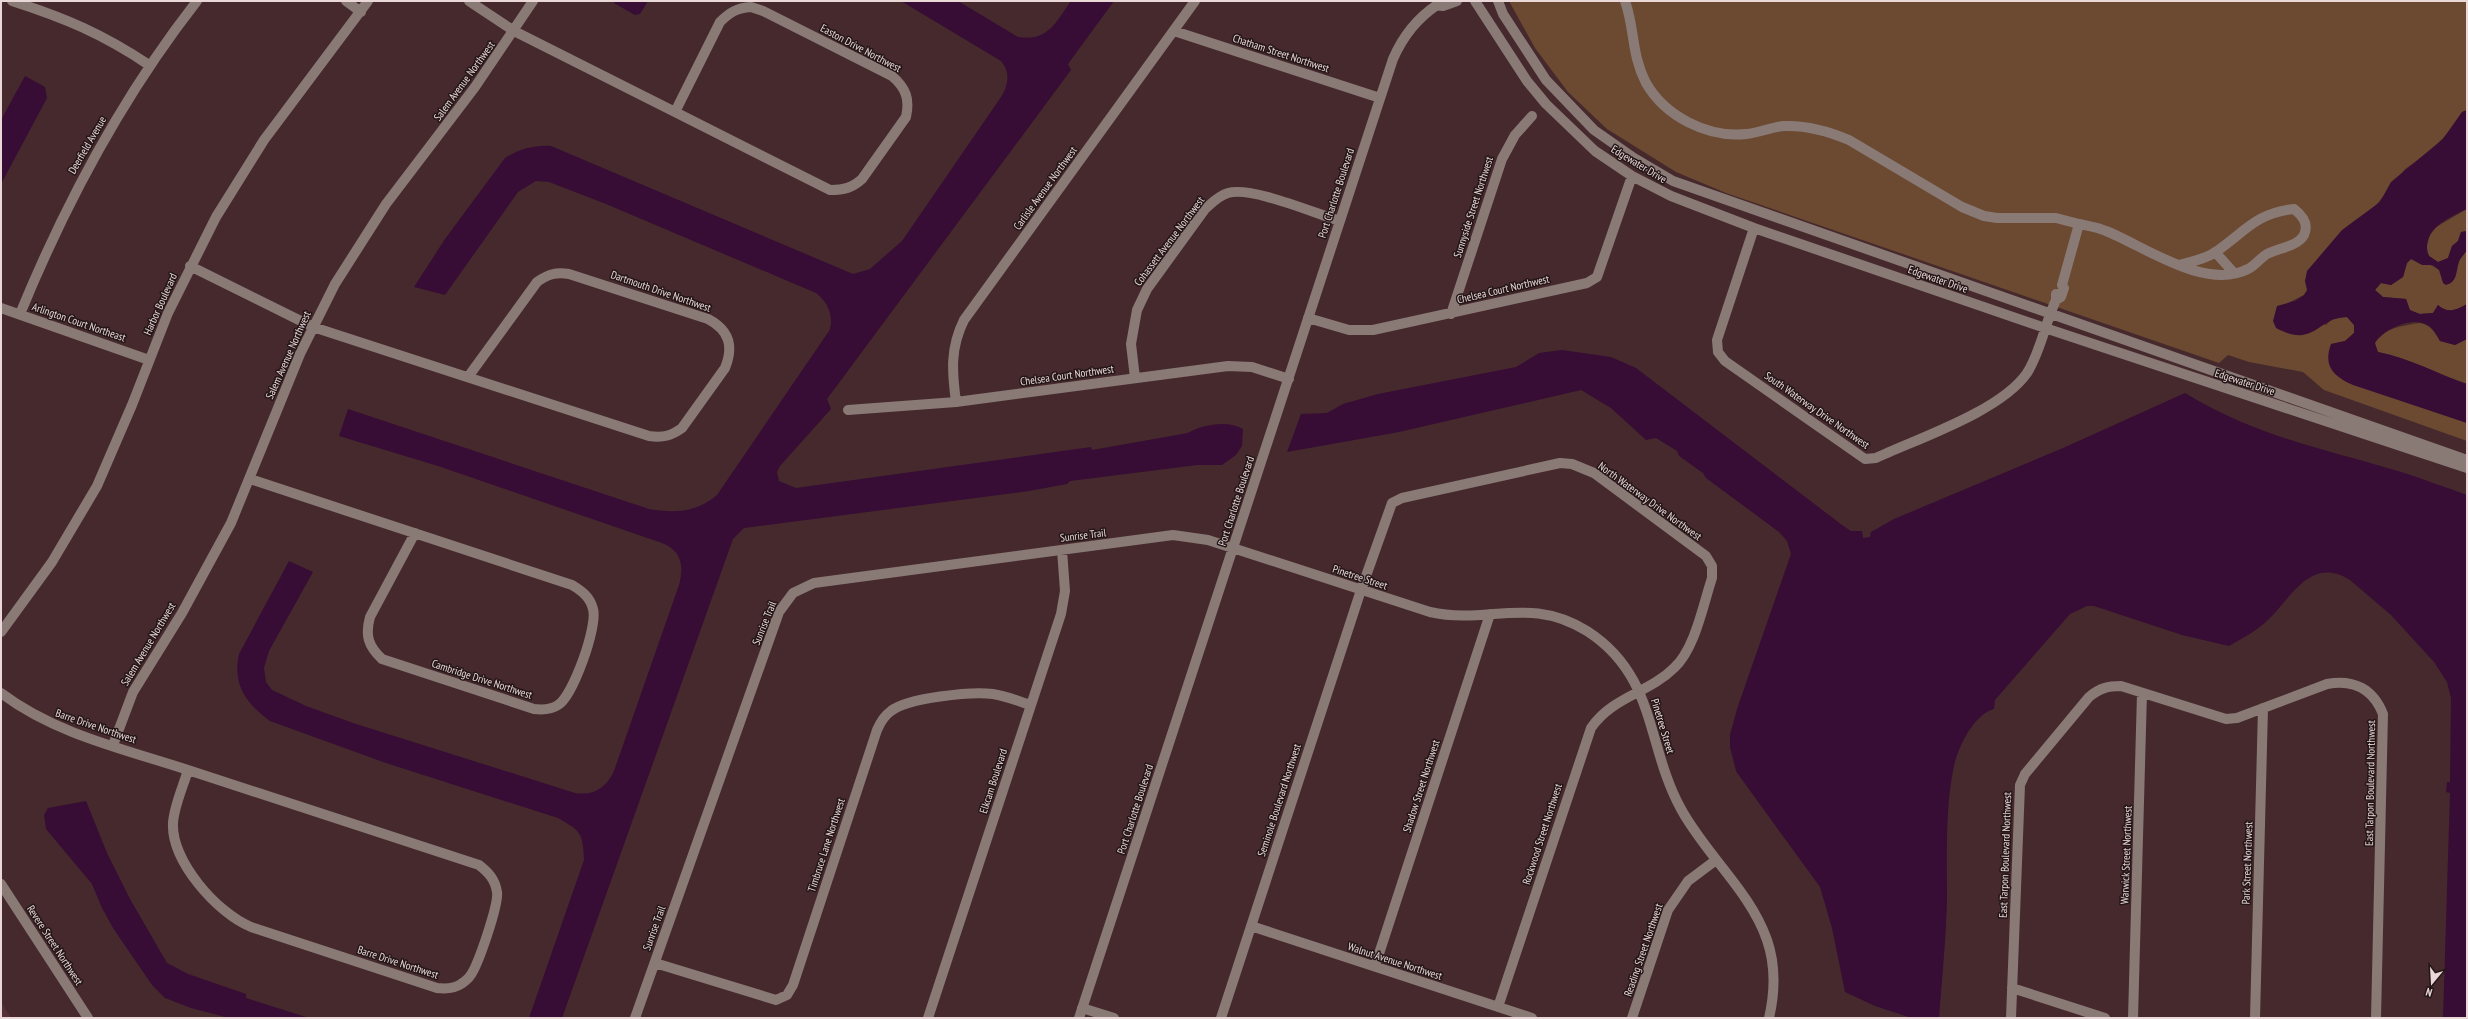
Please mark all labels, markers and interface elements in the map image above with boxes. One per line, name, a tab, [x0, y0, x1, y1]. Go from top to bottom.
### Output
street label: Easton Drive Northwest	[818, 21, 904, 75]
street label: Chatham Street Northwest	[1231, 31, 1331, 75]
street label: Salem Avenue Northwest	[430, 38, 498, 124]
street label: Deerfield Avenue	[65, 113, 109, 176]
street label: Edgewater Drive	[1609, 142, 1670, 186]
street label: Carlisle Avenue Northwest	[1010, 144, 1080, 232]
street label: Port Charlotte Boulevard	[1315, 146, 1357, 240]
street label: Sunnyside Street Northwest	[1450, 155, 1496, 259]
street label: Cohassett Avenue Northwest	[1131, 193, 1207, 289]
street label: Edgewater Drive	[1906, 262, 1970, 296]
street label: Dartmouth Drive Northwest	[609, 267, 713, 315]
street label: Harbor Boulevard	[140, 271, 180, 337]
street label: Chelsea Court Northwest	[1455, 272, 1551, 306]
street label: Arlington Court Northeast	[30, 299, 128, 345]
street label: Salem Avenue Northwest	[262, 309, 314, 401]
street label: Chelsea Court Northwest	[1019, 362, 1115, 388]
street label: Edgewater Drive	[2213, 366, 2277, 398]
street label: South Waterway Drive Northwest	[1762, 368, 1872, 452]
street label: Port Charlotte Boulevard	[1215, 454, 1257, 548]
street label: North Waterway Drive Northwest	[1595, 459, 1705, 543]
street label: Sunrise Trail	[1059, 525, 1107, 545]
street label: Pinetree Street	[1331, 562, 1389, 592]
street label: Sunrise Trail	[749, 598, 779, 647]
street label: Salem Avenue Northwest	[118, 600, 178, 688]
street label: Cambridge Drive Northwest	[430, 656, 534, 702]
street label: Pinetree Street	[1648, 697, 1678, 755]
street label: Barre Drive Northwest	[54, 706, 138, 746]
street label: East Tarpon Boulevard Northwest	[2362, 720, 2378, 846]
street label: Shadow Street Northwest	[1399, 738, 1443, 834]
street label: Seminole Boulevard Northwest	[1254, 742, 1304, 858]
street label: Elkcam Boulevard	[976, 747, 1010, 815]
street label: Port Charlotte Boulevard	[1114, 762, 1156, 856]
street label: Rockwood Street Northwest	[1519, 782, 1565, 886]
street label: East Tarpon Boulevard Northwest	[1996, 792, 2014, 918]
street label: Timbruce Lane Northwest	[804, 796, 848, 894]
street label: Warwick Street Northwest	[2117, 806, 2135, 904]
street label: Park Street Northwest	[2239, 821, 2255, 905]
street label: Revere Street Northwest	[24, 902, 86, 988]
street label: Reading Street Northwest	[1621, 902, 1665, 998]
street label: Sunrise Trail	[639, 903, 669, 952]
street label: Walnut Avenue Northwest	[1346, 939, 1444, 983]
street label: Barre Drive Northwest	[356, 942, 440, 982]
north arrow	[2412, 963, 2452, 1003]
text: N	[2424, 985, 2434, 1000]

